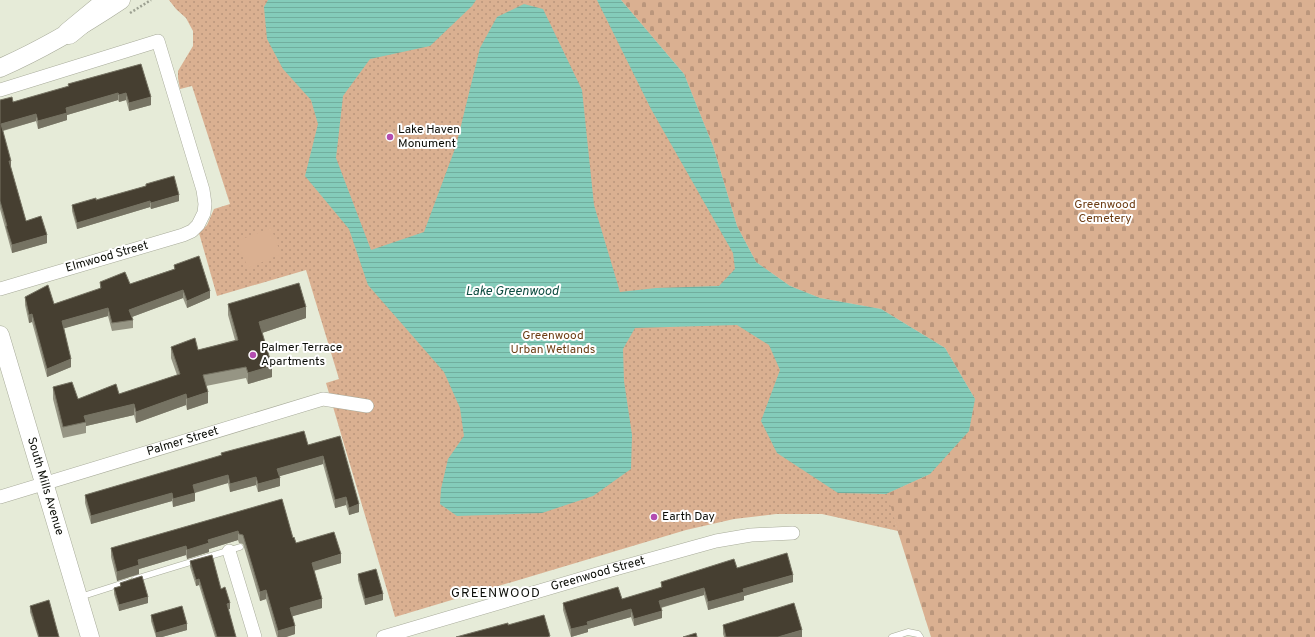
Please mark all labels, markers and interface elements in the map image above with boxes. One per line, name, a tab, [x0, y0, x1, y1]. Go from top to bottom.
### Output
place label: Lake Haven Monument	[398, 122, 460, 152]
marker: Lake Haven Monument	[385, 132, 395, 142]
park label: Greenwood Cemetery	[1074, 197, 1136, 227]
street label: Elmwood Street	[64, 238, 150, 276]
water label: Lake Greenwood	[465, 284, 559, 300]
park label: Greenwood Urban Wetlands	[511, 328, 596, 358]
place label: Palmer Terrace Apartments	[261, 340, 342, 370]
marker: Palmer Terrace Apartments	[248, 350, 258, 360]
street label: Palmer Street	[145, 423, 221, 460]
street label: South Mills Avenue	[23, 435, 67, 537]
place label: Earth Day	[662, 509, 715, 525]
marker: Earth Day	[649, 512, 659, 522]
street label: Greenwood Street	[549, 553, 647, 595]
district label: GREENWOOD	[451, 586, 541, 602]

